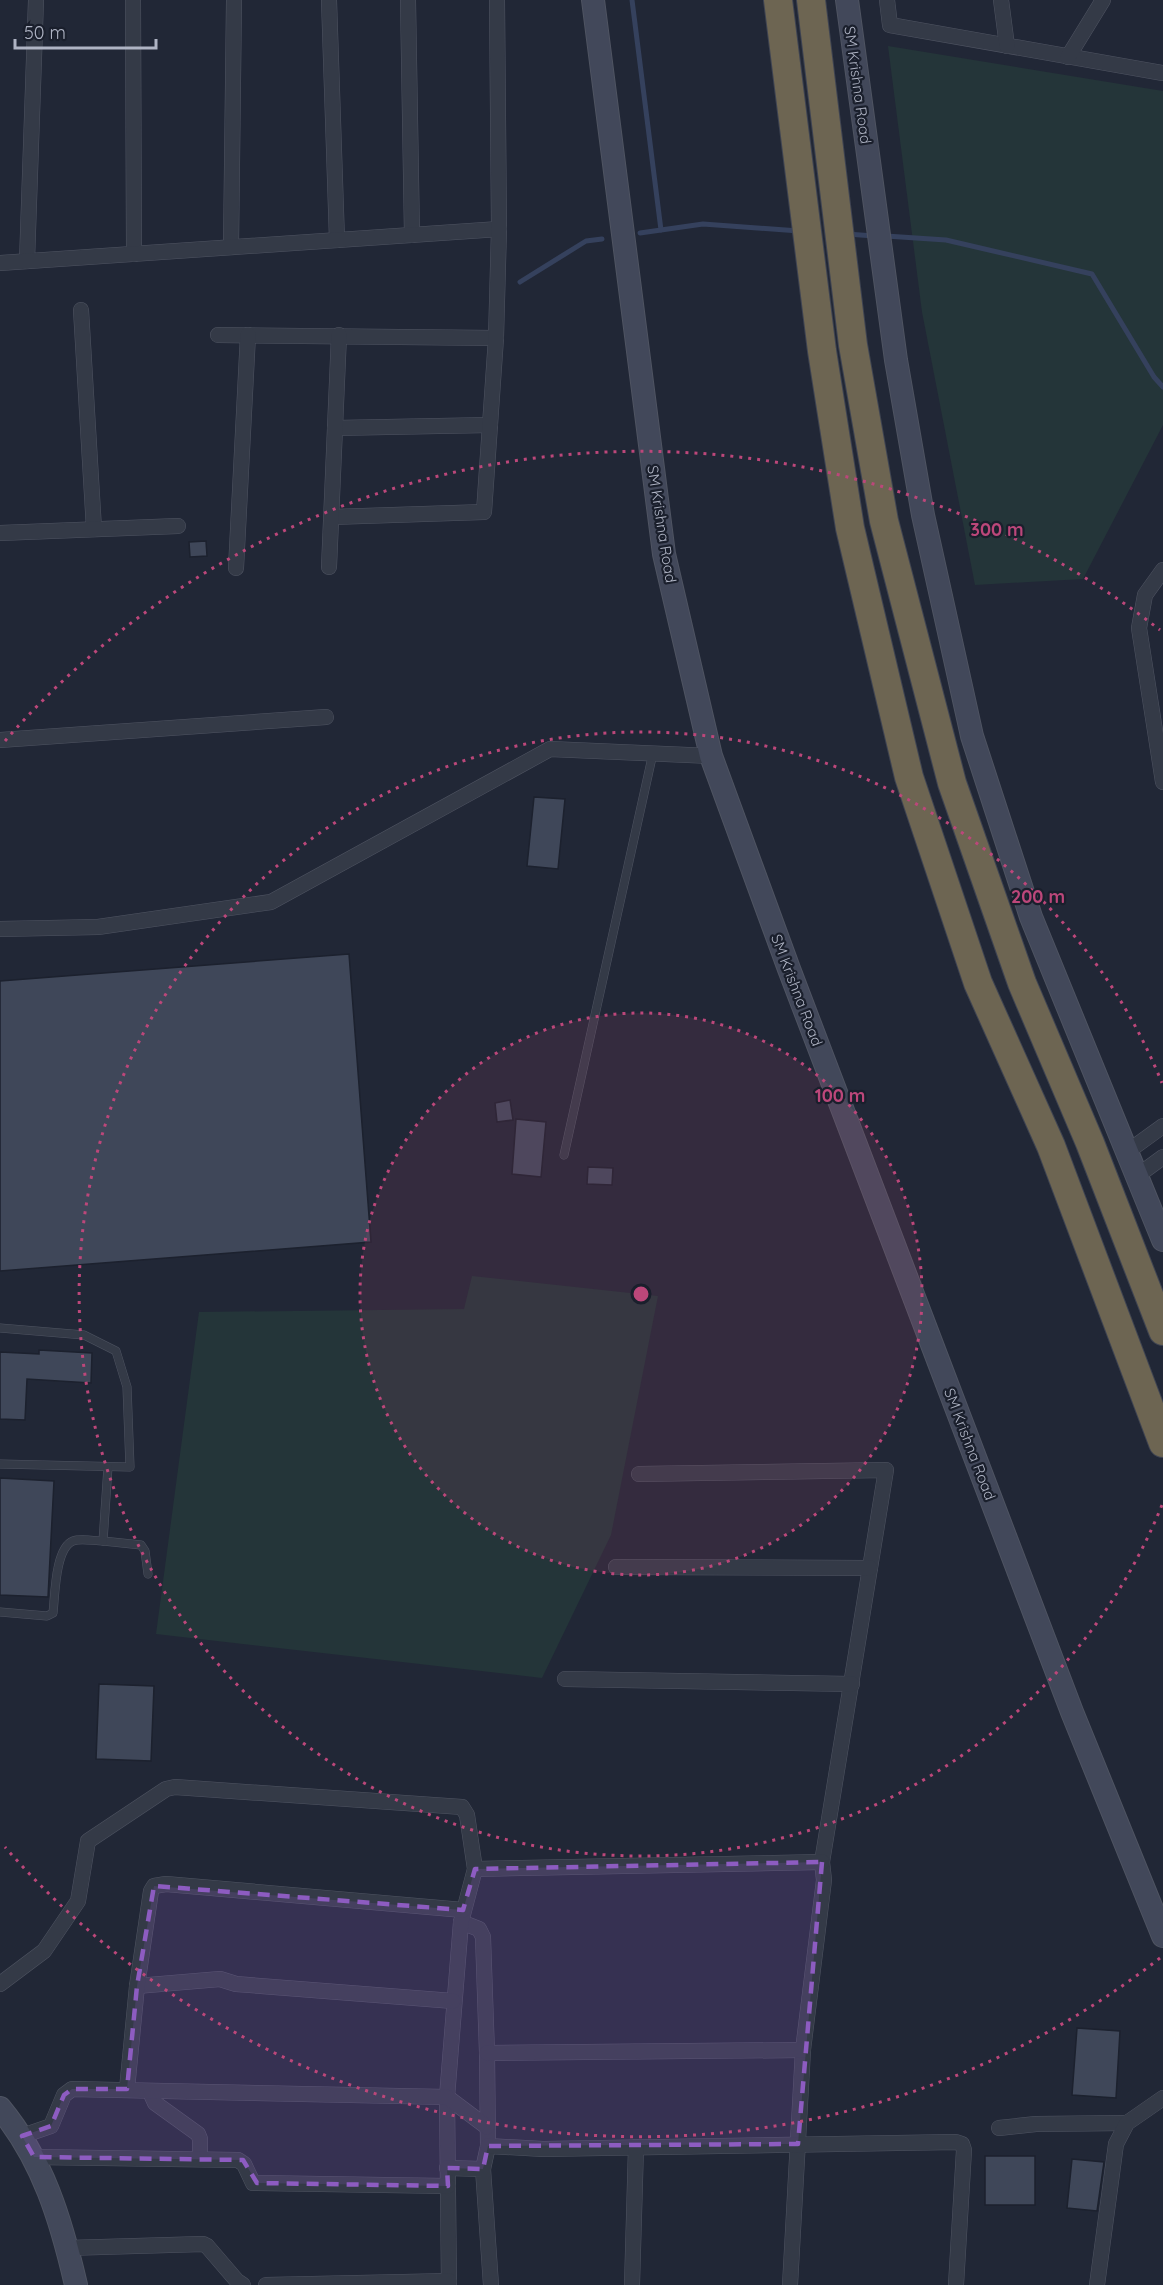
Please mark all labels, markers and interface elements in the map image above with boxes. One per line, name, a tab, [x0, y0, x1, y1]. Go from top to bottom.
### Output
scale bar	[15, 12, 156, 50]
text: 50 m	[24, 21, 66, 44]
street label: SM Krishna Road	[840, 25, 876, 145]
street label: SM Krishna Road	[643, 464, 681, 584]
text: 300 m	[970, 518, 1024, 541]
text: 200 m	[1011, 885, 1065, 908]
street label: SM Krishna Road	[767, 931, 827, 1049]
text: 100 m	[815, 1084, 865, 1107]
centre of rings	[631, 1284, 651, 1304]
street label: SM Krishna Road	[940, 1385, 1000, 1503]

